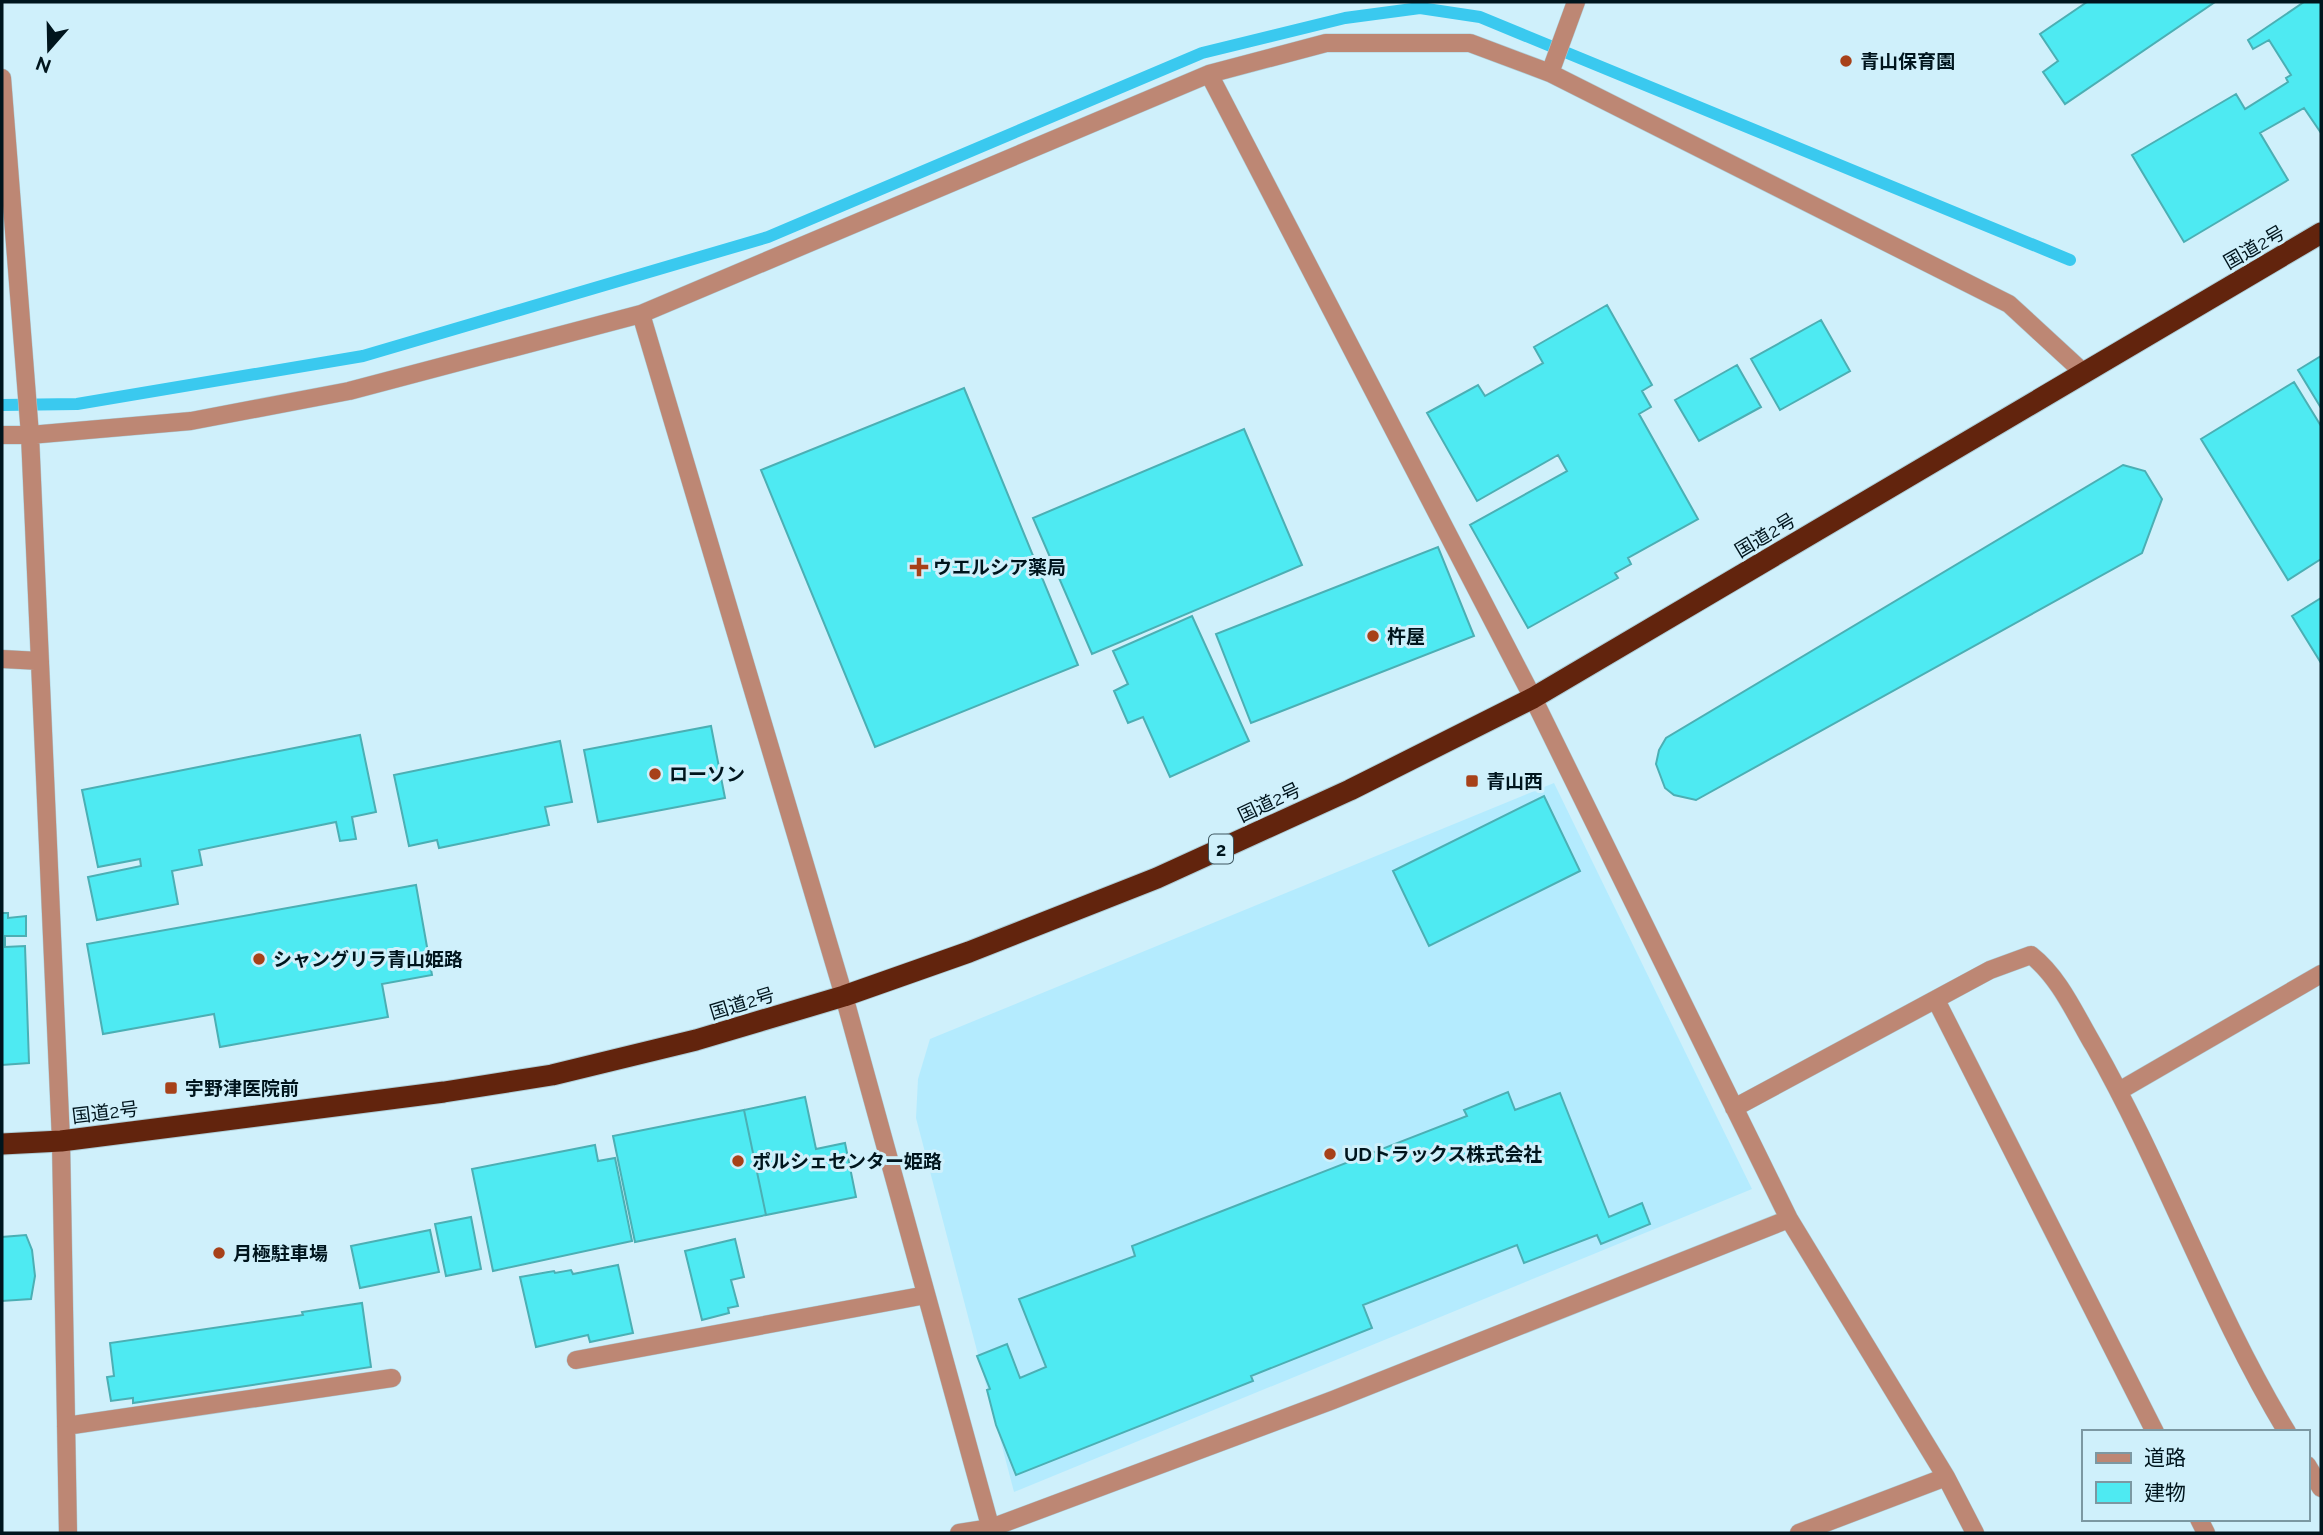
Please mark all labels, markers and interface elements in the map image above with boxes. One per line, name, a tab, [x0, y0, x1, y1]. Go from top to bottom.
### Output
north arrow	[14, 14, 84, 84]
place label: 青山保育園	[1860, 50, 1955, 72]
text: N	[33, 52, 54, 78]
marker: 青山保育園	[1838, 53, 1854, 69]
street label: 国道2号	[2220, 221, 2288, 273]
street label: 国道2号	[1731, 508, 1799, 562]
place label: ウエルシア薬局	[933, 556, 1066, 578]
marker: ウエルシア薬局	[911, 559, 927, 575]
place label: 杵屋	[1387, 625, 1425, 647]
marker: 杵屋	[1365, 628, 1381, 644]
place label: ローソン	[669, 763, 745, 785]
marker: ローソン	[647, 766, 663, 782]
place label: 青山西	[1486, 770, 1543, 792]
marker: 青山西	[1464, 773, 1480, 789]
street label: 国道2号	[1234, 778, 1304, 826]
road number: 2	[1209, 834, 1233, 864]
place label: シャングリラ青山姫路	[273, 948, 463, 970]
marker: シャングリラ青山姫路	[251, 951, 267, 967]
street label: 国道2号	[707, 983, 777, 1023]
place label: 宇野津医院前	[185, 1077, 299, 1099]
marker: 宇野津医院前	[163, 1080, 179, 1096]
street label: 国道2号	[70, 1097, 140, 1127]
place label: UDトラックス株式会社	[1344, 1143, 1542, 1165]
marker: UDトラックス株式会社	[1322, 1146, 1338, 1162]
place label: ポルシェセンター姫路	[752, 1150, 942, 1172]
marker: ポルシェセンター姫路	[730, 1153, 746, 1169]
place label: 月極駐車場	[233, 1242, 328, 1264]
marker: 月極駐車場	[211, 1245, 227, 1261]
legend	[2082, 1430, 2309, 1521]
text: 道路	[2144, 1445, 2186, 1470]
text: 建物	[2144, 1480, 2186, 1505]

